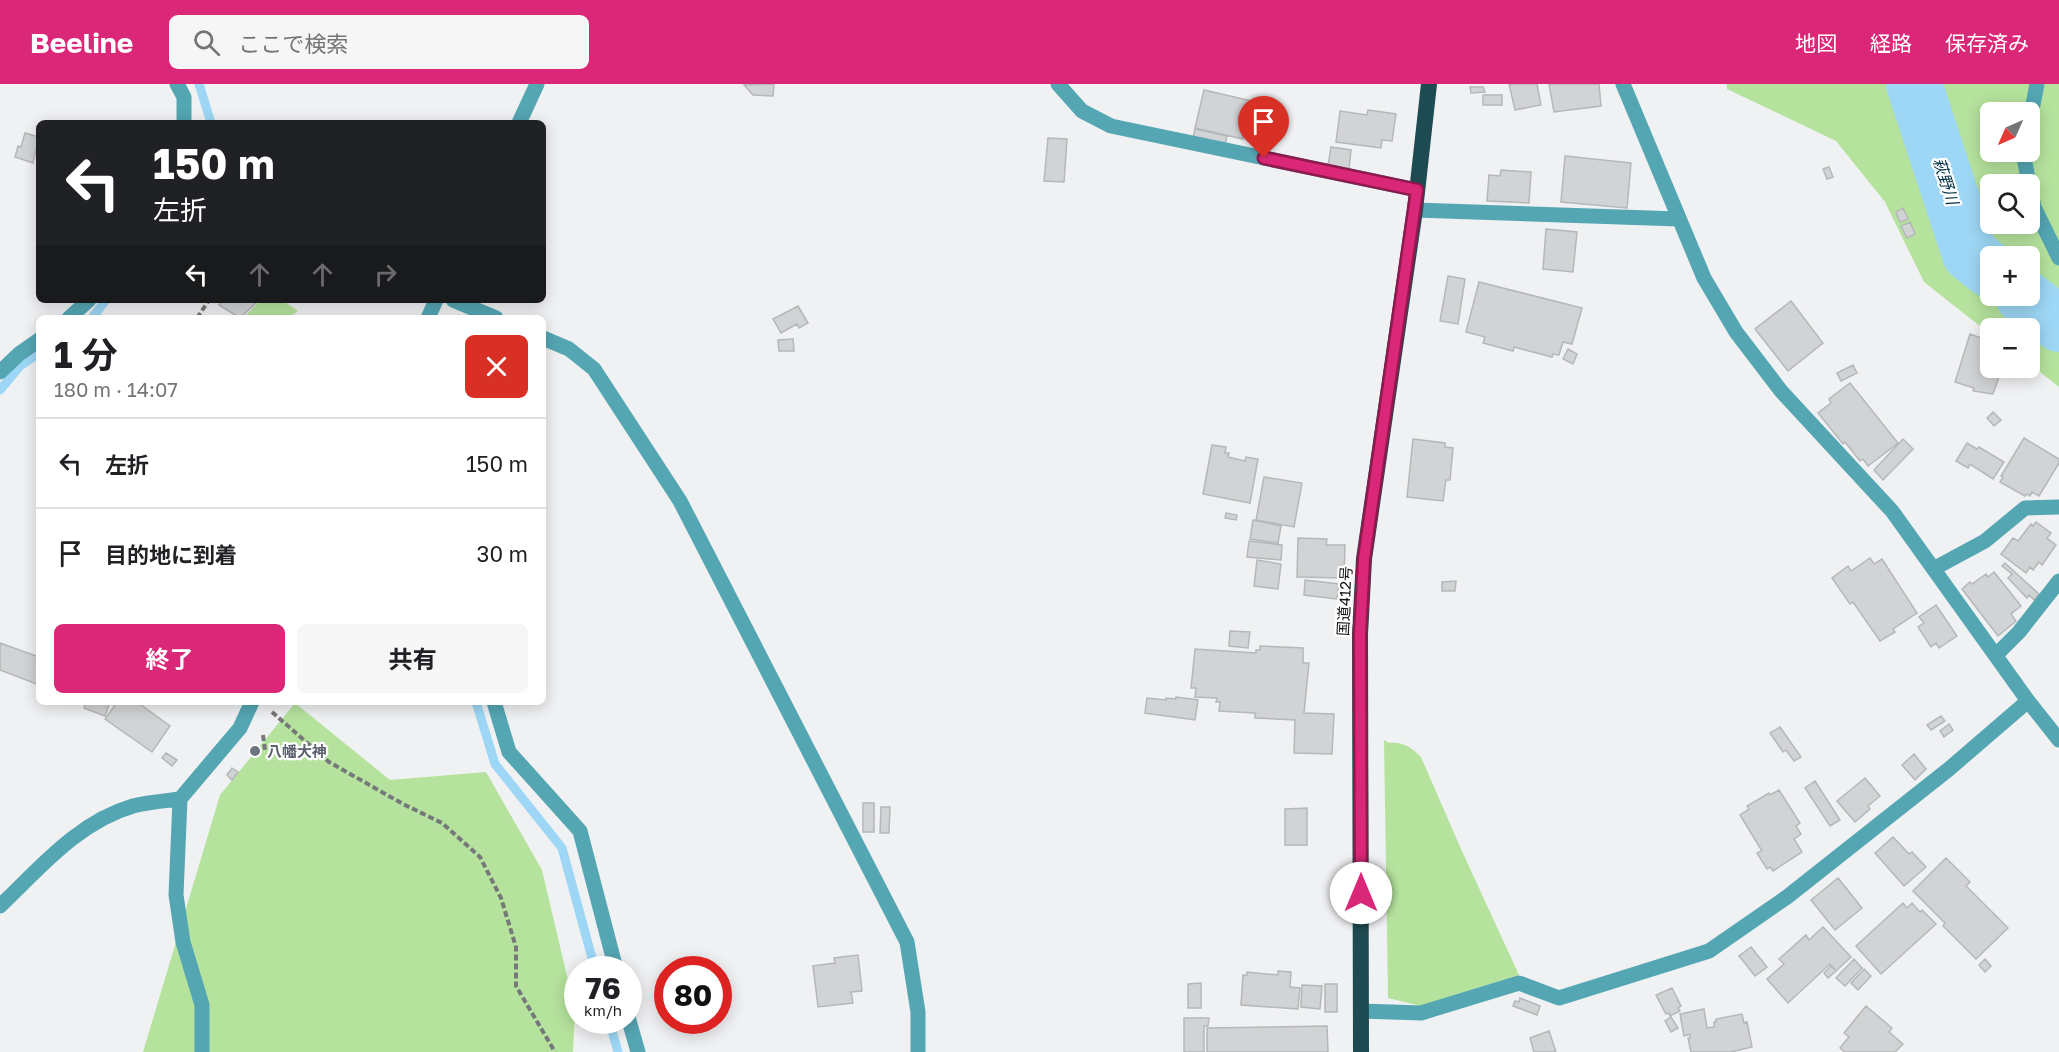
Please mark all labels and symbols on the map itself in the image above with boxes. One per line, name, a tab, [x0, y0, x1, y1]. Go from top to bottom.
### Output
pin	[1238, 96, 1289, 158]
north arrow	[1980, 102, 2040, 162]
water label: 萩野川	[1929, 155, 1964, 209]
street label: 国道412号	[1333, 566, 1355, 636]
place label: 八幡大神	[267, 742, 327, 760]
marker: 八幡大神	[248, 744, 262, 758]
position arrow	[1329, 861, 1393, 925]
speed limit sign: 80	[654, 956, 732, 1034]

